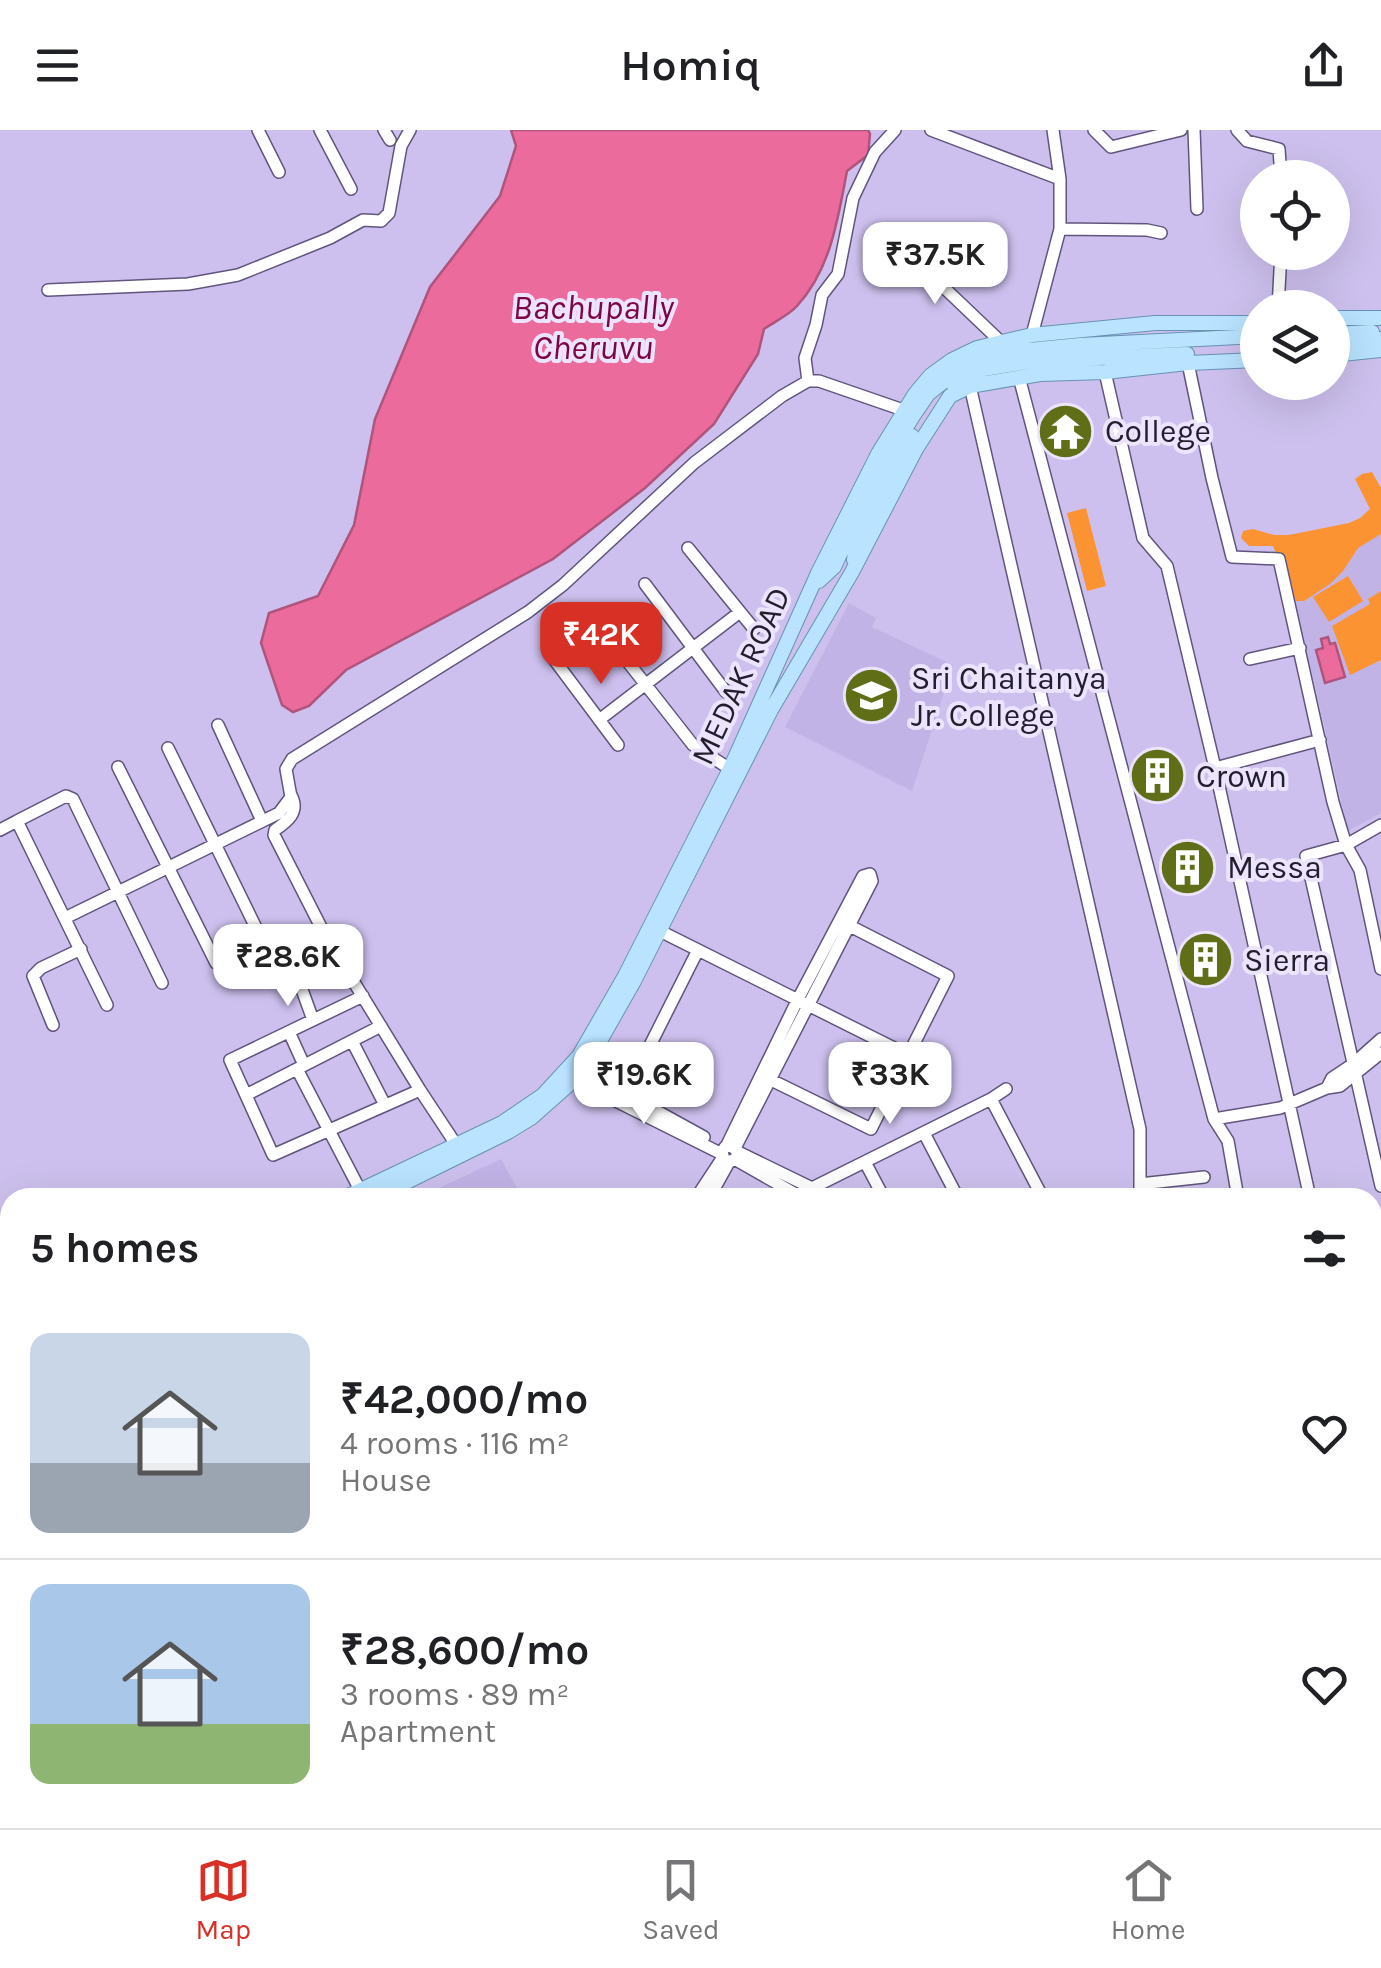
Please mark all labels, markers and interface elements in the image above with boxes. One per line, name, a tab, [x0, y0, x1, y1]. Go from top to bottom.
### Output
icon: menu	[30, 38, 85, 93]
icon: share	[1296, 38, 1351, 93]
text: Homiq	[620, 39, 761, 91]
map controls	[1240, 160, 1350, 400]
button: locate	[1240, 160, 1350, 270]
pin: ₹37.5K	[854, 222, 1016, 307]
text: ₹37.5K	[885, 236, 985, 273]
water label: Bachupally Cheruvu	[513, 287, 675, 368]
button: layers	[1240, 290, 1350, 400]
temple icon: College	[1036, 401, 1096, 461]
place label: College	[1105, 413, 1211, 450]
street label: MEDAK ROAD	[684, 581, 798, 771]
pin: ₹42K	[542, 602, 660, 687]
text: ₹42K	[562, 616, 640, 653]
place label: Sri Chaitanya Jr. College	[911, 660, 1107, 734]
school or university icon: Sri Chaitanya Jr. College	[842, 666, 902, 726]
building icon: Crown	[1127, 746, 1187, 806]
place label: Crown	[1196, 758, 1287, 795]
building icon: Messa	[1158, 837, 1218, 897]
place label: Messa	[1227, 849, 1322, 886]
pin: ₹28.6K	[207, 924, 369, 1009]
building icon: Sierra	[1175, 930, 1235, 990]
text: ₹28.6K	[235, 938, 341, 975]
place label: Sierra	[1244, 942, 1330, 979]
pin: ₹19.6K	[563, 1042, 725, 1127]
pin: ₹33K	[831, 1042, 949, 1127]
text: ₹19.6K	[596, 1056, 692, 1093]
text: ₹33K	[850, 1056, 930, 1093]
icon: filters	[1297, 1221, 1352, 1276]
text: 5 homes	[30, 1223, 199, 1273]
icon: home	[110, 1373, 230, 1493]
text: ₹42,000/mo	[340, 1374, 588, 1424]
icon: heart	[1297, 1406, 1352, 1461]
text: 4 rooms · 116 m²	[340, 1425, 570, 1462]
text: House	[340, 1462, 432, 1499]
icon: home	[110, 1624, 230, 1744]
text: ₹28,600/mo	[340, 1625, 589, 1675]
icon: heart	[1297, 1657, 1352, 1712]
text: 3 rooms · 89 m²	[340, 1676, 569, 1713]
text: Apartment	[340, 1713, 496, 1750]
tab: Map	[196, 1853, 251, 1946]
tab: Saved	[642, 1853, 720, 1946]
tab: Home	[1111, 1853, 1185, 1946]

